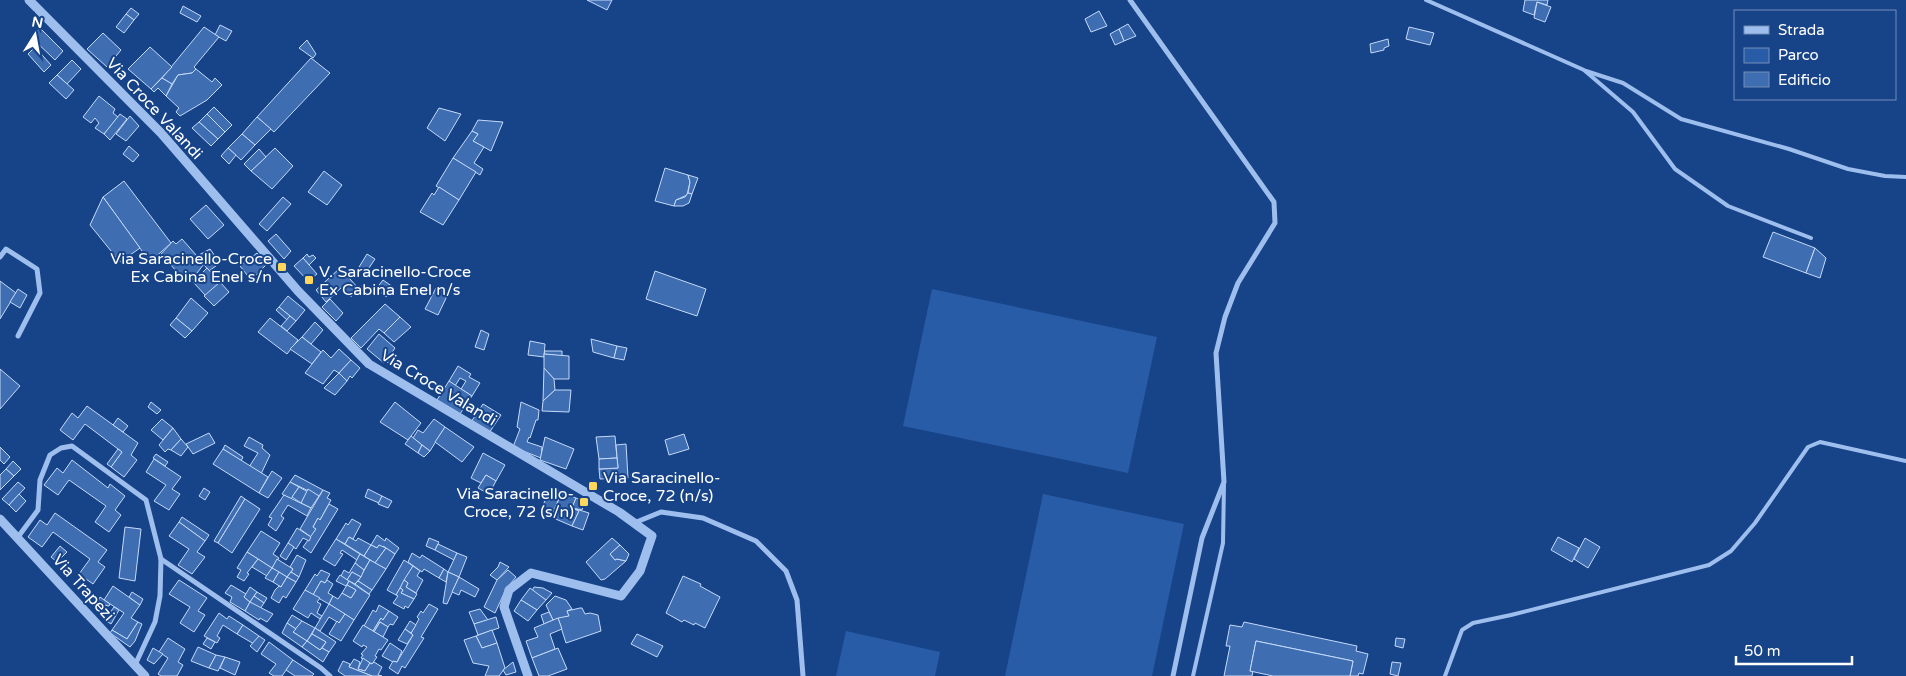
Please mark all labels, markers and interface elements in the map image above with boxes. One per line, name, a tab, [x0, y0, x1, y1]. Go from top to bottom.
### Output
north arrow	[10, 10, 60, 60]
legend	[1734, 10, 1896, 100]
text: N	[30, 13, 45, 32]
text: Strada	[1778, 21, 1825, 39]
text: Parco	[1778, 46, 1819, 64]
street label: Via Croce Valandi	[102, 53, 207, 164]
text: Edificio	[1778, 71, 1831, 89]
place label: Via Saracinello-Croce Ex Cabina Enel s/n	[110, 249, 272, 287]
marker: Via Saracinello-Croce Ex Cabina Enel s/n	[276, 261, 288, 273]
place label: V. Saracinello-Croce Ex Cabina Enel n/s	[319, 262, 471, 300]
marker: V. Saracinello-Croce Ex Cabina Enel n/s	[303, 274, 315, 286]
street label: Via Croce Valandi	[377, 345, 500, 431]
place label: Via Saracinello- Croce, 72 (n/s)	[603, 468, 721, 506]
marker: Via Saracinello- Croce, 72 (n/s)	[587, 480, 599, 492]
place label: Via Saracinello- Croce, 72 (s/n)	[456, 484, 574, 522]
marker: Via Saracinello- Croce, 72 (s/n)	[578, 496, 590, 508]
street label: Via Trapezi	[48, 550, 118, 625]
scale bar	[1736, 634, 1852, 666]
text: 50 m	[1744, 642, 1781, 660]

